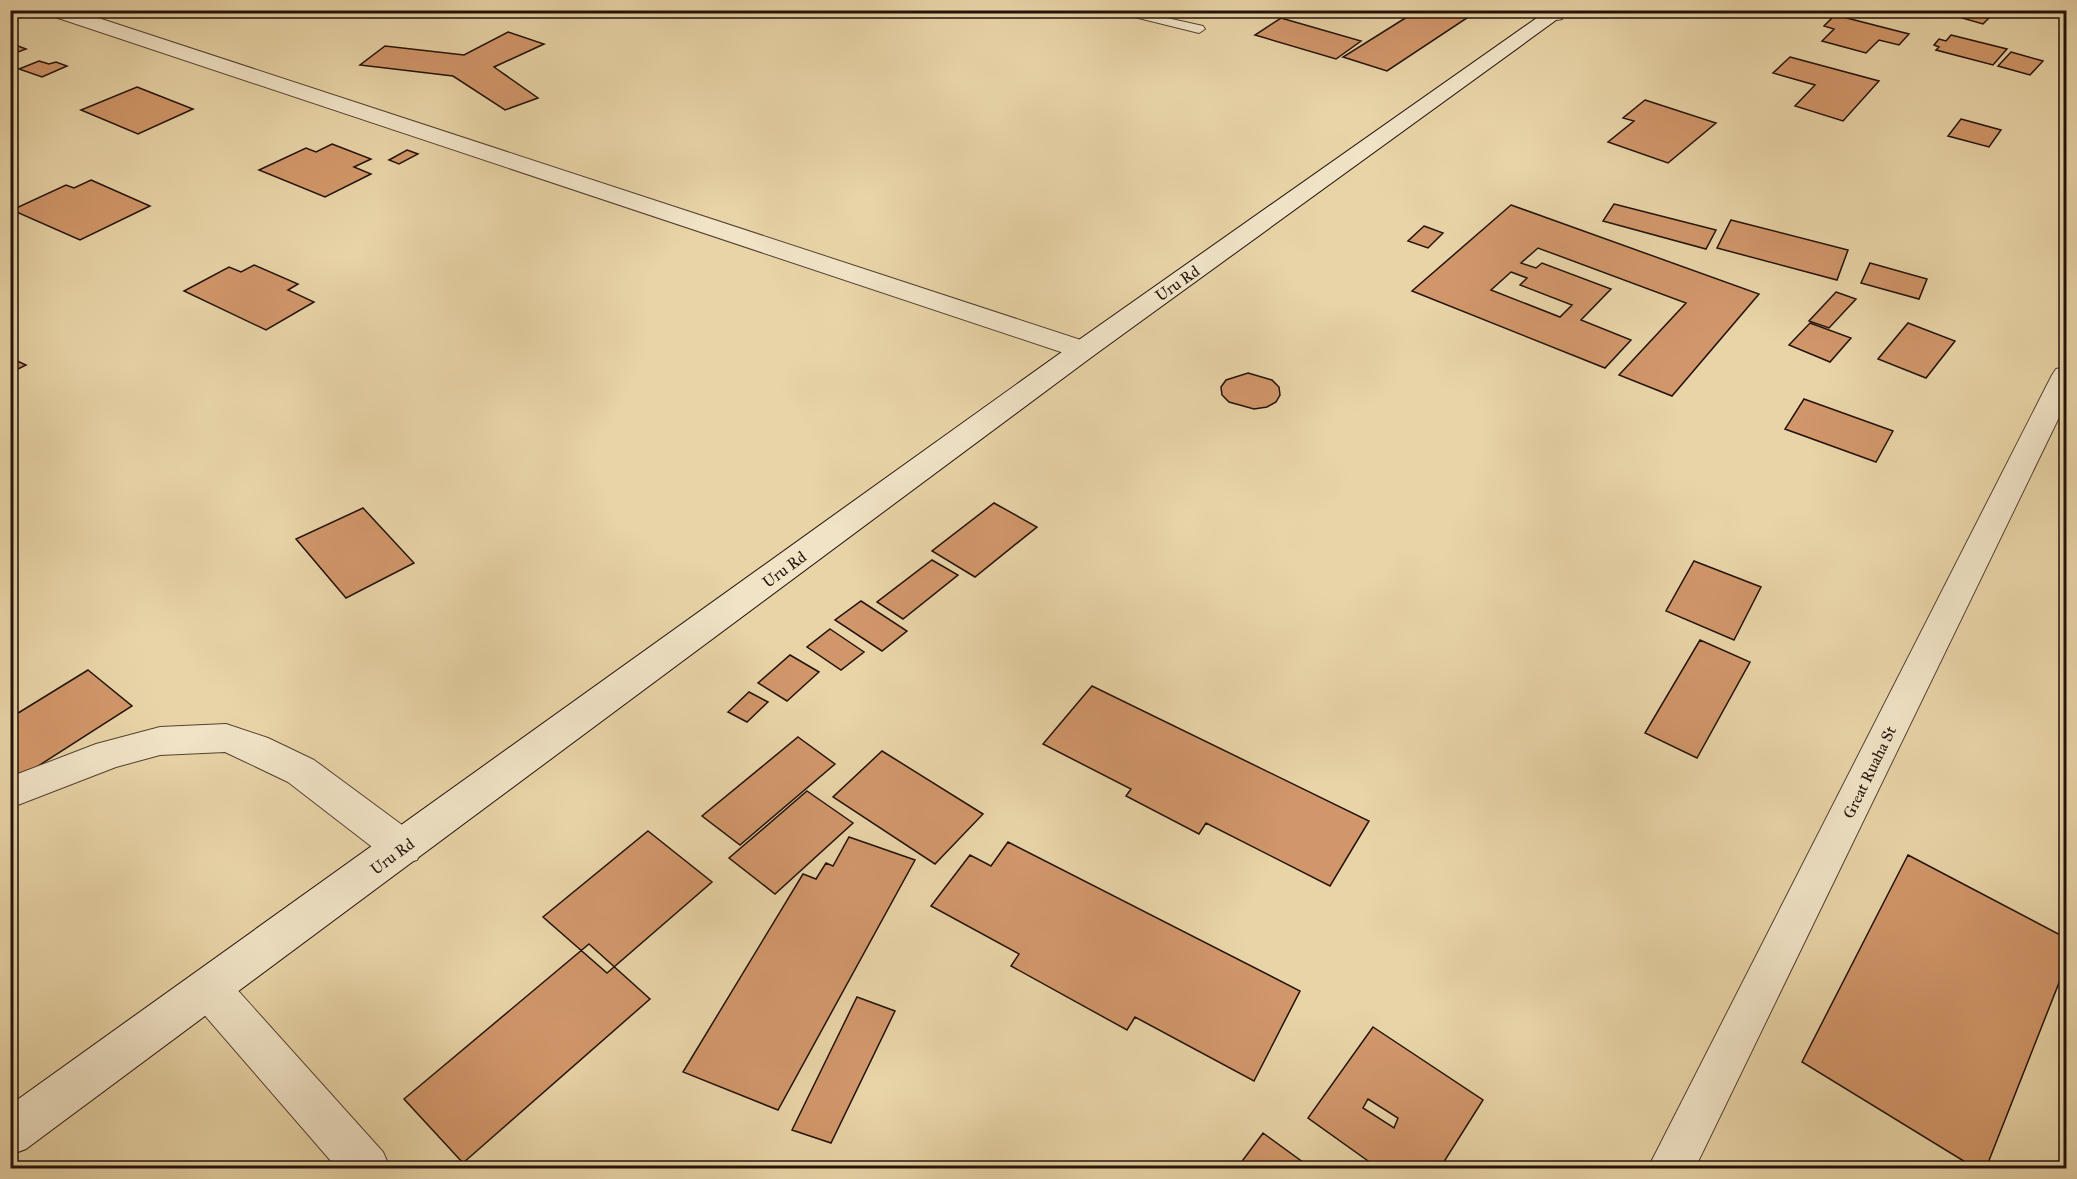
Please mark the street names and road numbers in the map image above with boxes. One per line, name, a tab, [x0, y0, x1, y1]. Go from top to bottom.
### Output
street label: Uru Rd	[1152, 261, 1203, 305]
street label: Uru Rd	[759, 547, 810, 592]
street label: Great Ruaha St	[1839, 723, 1900, 822]
street label: Uru Rd	[367, 834, 418, 879]

